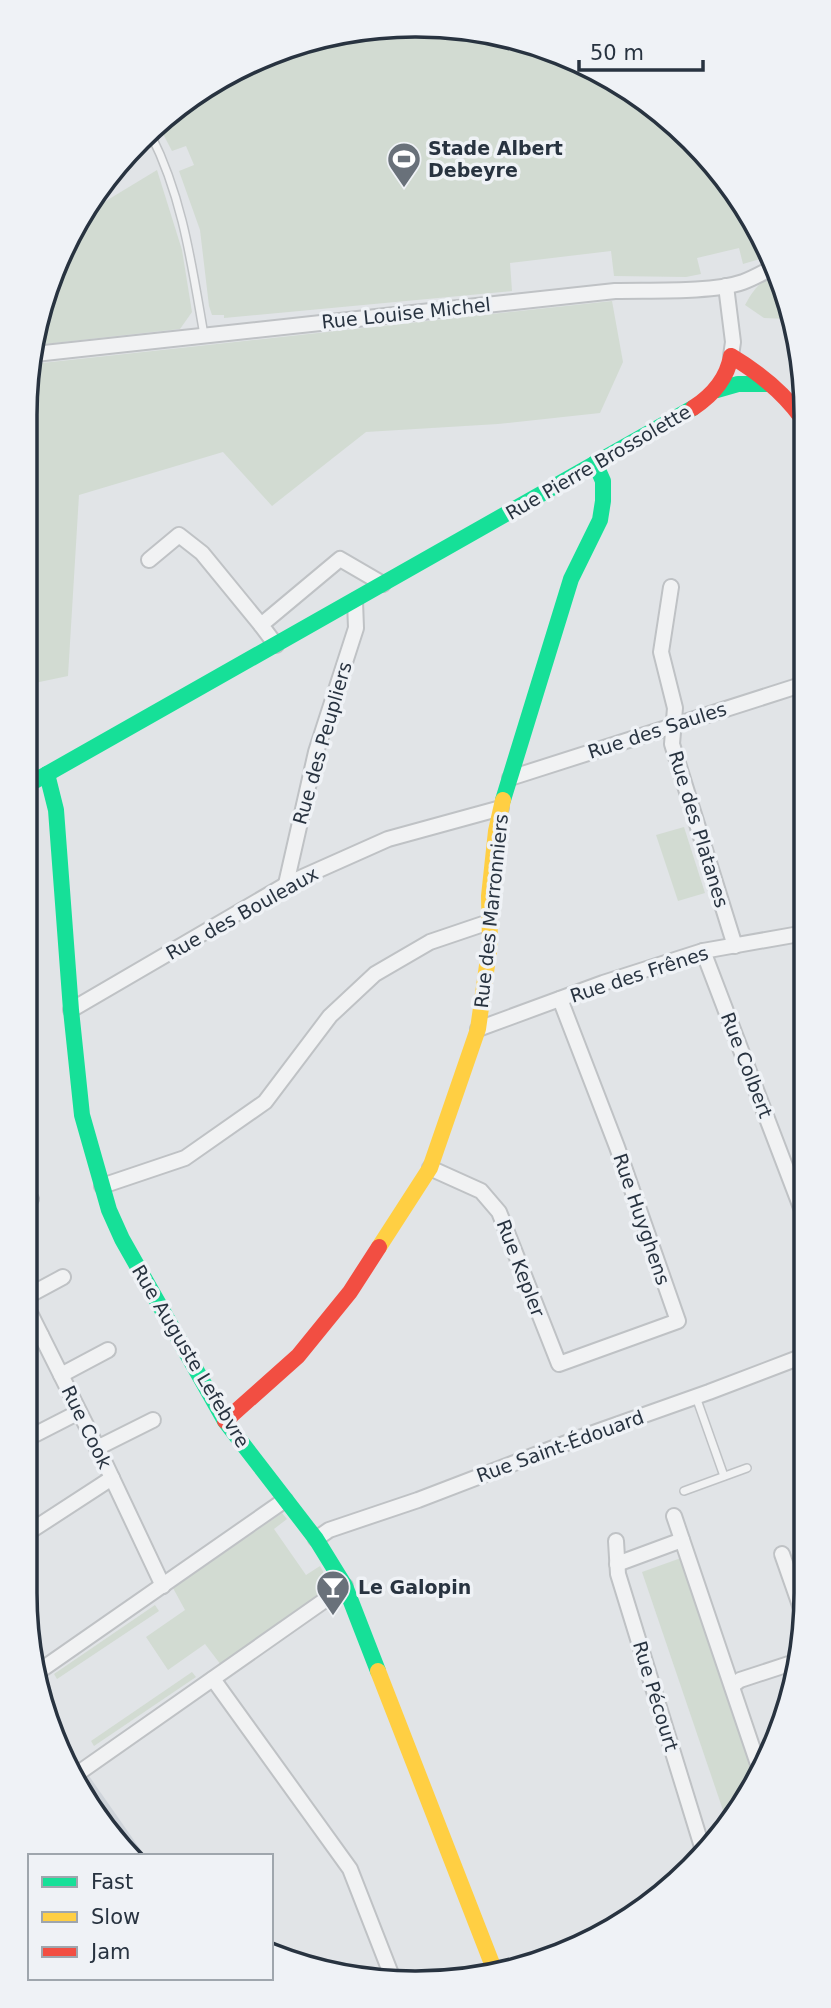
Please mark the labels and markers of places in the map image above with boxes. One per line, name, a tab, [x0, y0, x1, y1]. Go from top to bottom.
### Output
place label: Stade Albert Debeyre	[428, 137, 563, 181]
sports icon: Stade Albert Debeyre	[385, 140, 423, 189]
bar icon: Le Galopin	[314, 1568, 352, 1617]
place label: Le Galopin	[358, 1576, 471, 1598]

